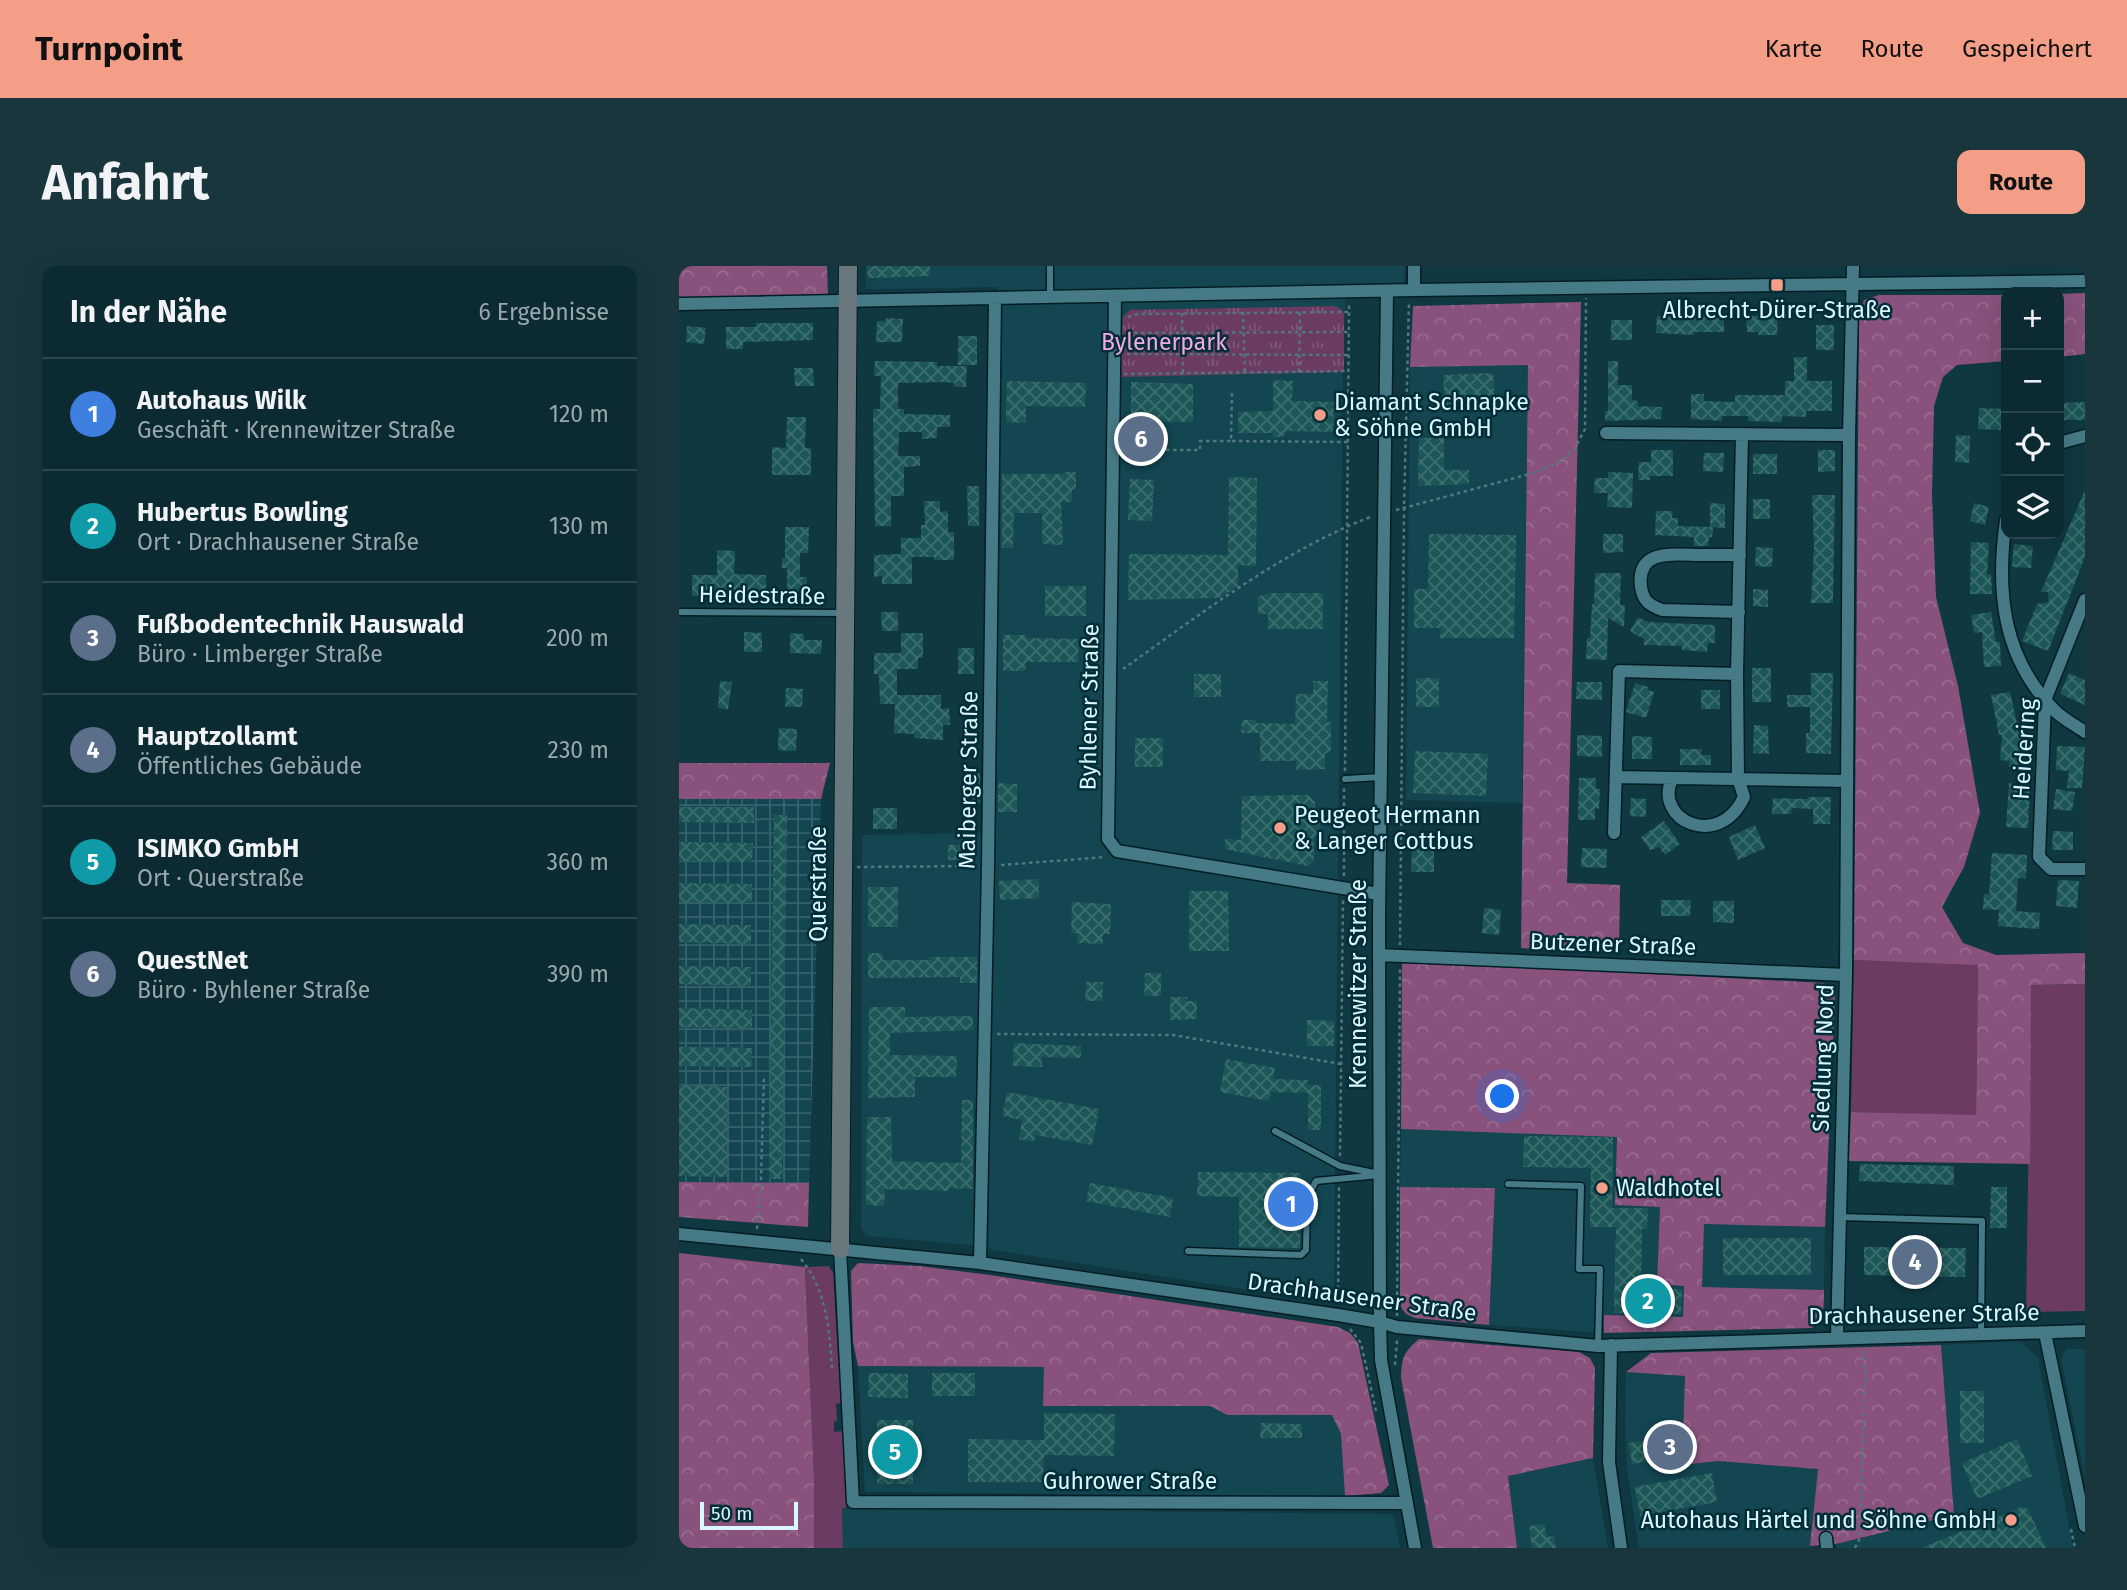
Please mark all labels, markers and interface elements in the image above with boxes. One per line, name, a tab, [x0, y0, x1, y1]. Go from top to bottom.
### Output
text: Turnpoint	[35, 29, 183, 69]
text: Karte	[1765, 35, 1822, 63]
text: Route	[1860, 35, 1924, 63]
text: Gespeichert	[1962, 35, 2092, 63]
button: Route	[1957, 150, 2085, 214]
text: Anfahrt	[42, 153, 209, 212]
marker: Albrecht-Dürer-Straße	[1769, 277, 1785, 293]
map controls	[2001, 287, 2064, 539]
button: +	[2001, 287, 2064, 350]
text: In der Nähe	[70, 294, 227, 330]
place label: Albrecht-Dürer-Straße	[1663, 296, 1891, 324]
text: 6 Ergebnisse	[478, 298, 609, 326]
park label: Bylenerpark	[1101, 328, 1227, 356]
button: −	[2001, 350, 2064, 413]
text: Autohaus Wilk	[137, 385, 306, 416]
place label: Diamant Schnapke & Söhne GmbH	[1334, 388, 1529, 442]
text: 1	[88, 400, 98, 428]
text: 120 m	[549, 400, 609, 428]
marker: Diamant Schnapke & Söhne GmbH	[1312, 407, 1328, 423]
pin: 6	[1118, 413, 1164, 465]
button: locate	[2001, 413, 2064, 476]
text: Geschäft · Krennewitzer Straße	[137, 416, 456, 444]
button: layers	[2001, 476, 2064, 539]
text: Hubertus Bowling	[137, 497, 348, 528]
text: 2	[87, 512, 99, 540]
text: 130 m	[549, 512, 609, 540]
text: Ort · Drachhausener Straße	[137, 528, 419, 556]
street label: Heidestraße	[698, 580, 826, 610]
text: Fußbodentechnik Hauswald	[137, 609, 464, 640]
text: 3	[87, 624, 99, 652]
text: 200 m	[546, 624, 609, 652]
street label: Byhlener Straße	[1074, 624, 1104, 790]
text: Büro · Limberger Straße	[137, 640, 383, 668]
street label: Maiberger Straße	[952, 691, 984, 869]
street label: Heidering	[2006, 697, 2042, 801]
text: Hauptzollamt	[137, 721, 297, 752]
text: 4	[87, 736, 100, 764]
text: 230 m	[548, 736, 609, 764]
text: Öffentliches Gebäude	[137, 752, 362, 780]
place label: Peugeot Hermann & Langer Cottbus	[1294, 801, 1481, 855]
marker: Peugeot Hermann & Langer Cottbus	[1272, 820, 1288, 836]
street label: Querstraße	[804, 826, 832, 942]
text: ISIMKO GmbH	[137, 833, 299, 864]
text: 5	[87, 848, 99, 876]
text: 360 m	[547, 848, 609, 876]
text: Ort · Querstraße	[137, 864, 304, 892]
street label: Krennewitzer Straße	[1344, 879, 1372, 1089]
street label: Butzener Straße	[1529, 927, 1697, 961]
text: QuestNet	[137, 945, 248, 976]
text: 6	[87, 960, 99, 988]
text: 390 m	[547, 960, 609, 988]
text: Büro · Byhlener Straße	[137, 976, 370, 1004]
street label: Siedlung Nord	[1806, 984, 1840, 1132]
your location	[1485, 1079, 1519, 1113]
place label: Waldhotel	[1616, 1174, 1721, 1202]
pin: 1	[1268, 1178, 1314, 1230]
marker: Waldhotel	[1594, 1180, 1610, 1196]
pin: 4	[1892, 1236, 1938, 1288]
street label: Drachhausener Straße	[1246, 1267, 1478, 1327]
pin: 2	[1625, 1275, 1671, 1327]
street label: Drachhausener Straße	[1808, 1298, 2040, 1330]
pin: 3	[1647, 1421, 1693, 1473]
pin: 5	[872, 1426, 918, 1478]
street label: Guhrower Straße	[1043, 1467, 1217, 1495]
scale bar	[700, 1499, 798, 1531]
text: 50 m	[711, 1502, 752, 1525]
place label: Autohaus Härtel und Söhne GmbH	[1641, 1506, 1997, 1534]
marker: Autohaus Härtel und Söhne GmbH	[2003, 1512, 2019, 1528]

